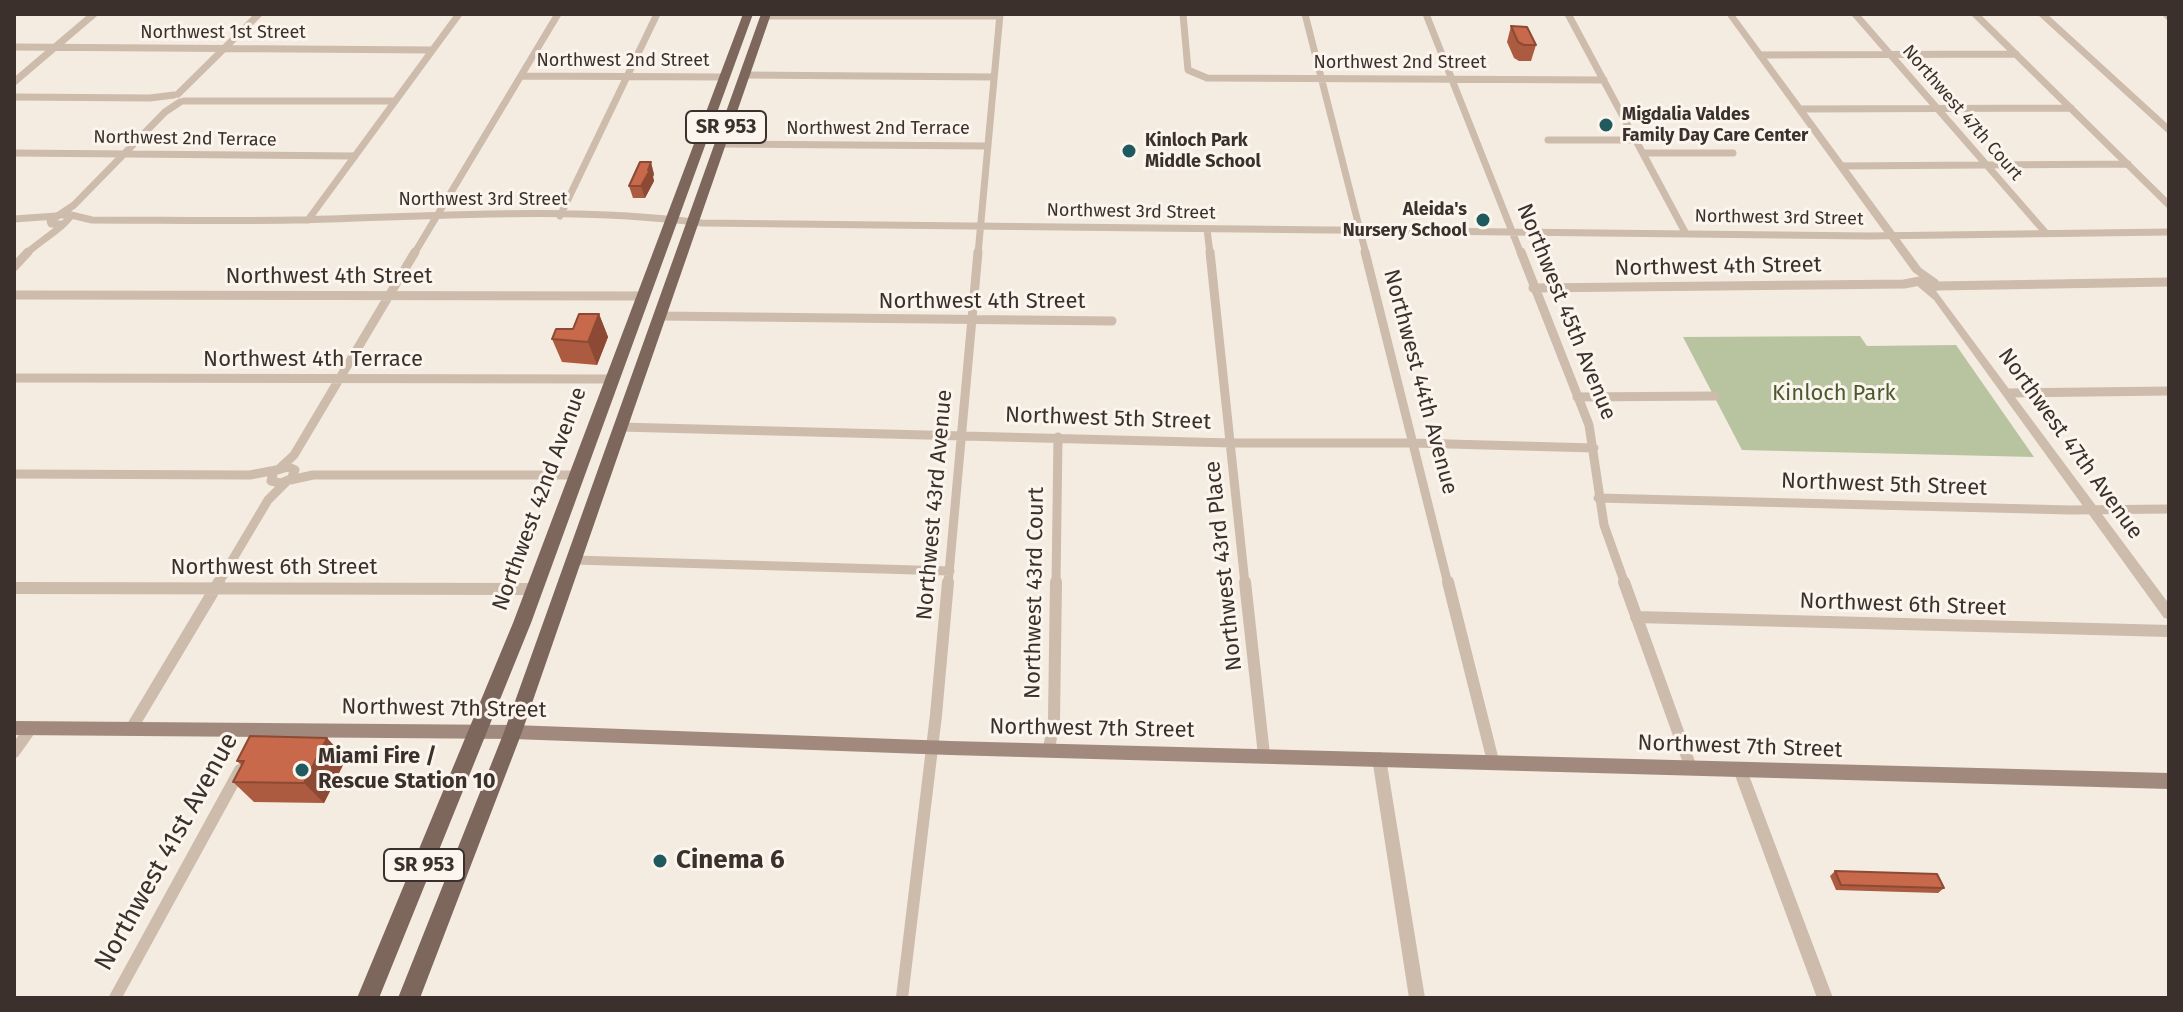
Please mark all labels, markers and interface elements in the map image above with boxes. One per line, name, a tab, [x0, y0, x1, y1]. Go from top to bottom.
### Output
street label: Northwest 1st Street	[140, 22, 306, 44]
street label: Northwest 47th Court	[1897, 41, 2027, 185]
street label: Northwest 2nd Street	[536, 50, 710, 72]
street label: Northwest 2nd Street	[1313, 52, 1487, 74]
place label: Migdalia Valdes Family Day Care Center	[1622, 104, 1808, 146]
road number: SR 953	[686, 111, 766, 143]
marker: Migdalia Valdes Family Day Care Center	[1597, 116, 1615, 134]
street label: Northwest 2nd Terrace	[786, 118, 970, 140]
street label: Northwest 2nd Terrace	[93, 127, 277, 151]
place label: Kinloch Park Middle School	[1145, 130, 1261, 172]
marker: Kinloch Park Middle School	[1120, 142, 1138, 160]
street label: Northwest 3rd Street	[399, 189, 567, 211]
place label: Aleida's Nursery School	[1343, 199, 1467, 242]
street label: Northwest 3rd Street	[1046, 200, 1216, 224]
street label: Northwest 45th Avenue	[1510, 200, 1622, 424]
street label: Northwest 3rd Street	[1694, 206, 1864, 230]
marker: Aleida's Nursery School	[1474, 211, 1492, 229]
street label: Northwest 4th Street	[1614, 252, 1822, 282]
street label: Northwest 4th Street	[225, 264, 433, 290]
street label: Northwest 44th Avenue	[1377, 266, 1463, 498]
street label: Northwest 4th Street	[878, 289, 1086, 315]
street label: Northwest 47th Avenue	[1992, 343, 2148, 545]
street label: Northwest 4th Terrace	[203, 347, 423, 373]
park label: Kinloch Park	[1772, 381, 1896, 407]
street label: Northwest 42nd Avenue	[487, 384, 593, 614]
street label: Northwest 43rd Avenue	[912, 389, 958, 621]
street label: Northwest 5th Street	[1004, 402, 1212, 436]
street label: Northwest 43rd Place	[1200, 460, 1248, 672]
street label: Northwest 5th Street	[1780, 468, 1988, 502]
street label: Northwest 43rd Court	[1020, 487, 1050, 699]
street label: Northwest 6th Street	[170, 555, 378, 581]
street label: Northwest 6th Street	[1799, 588, 2007, 622]
street label: Northwest 7th Street	[341, 694, 547, 724]
street label: Northwest 7th Street	[989, 714, 1195, 744]
street label: Northwest 41st Avenue	[89, 728, 245, 976]
street label: Northwest 7th Street	[1637, 730, 1843, 764]
place label: Miami Fire / Rescue Station 10	[318, 744, 496, 796]
marker: Miami Fire / Rescue Station 10	[293, 761, 311, 779]
place label: Cinema 6	[676, 845, 785, 877]
road number: SR 953	[384, 849, 464, 881]
marker: Cinema 6	[651, 852, 669, 870]

